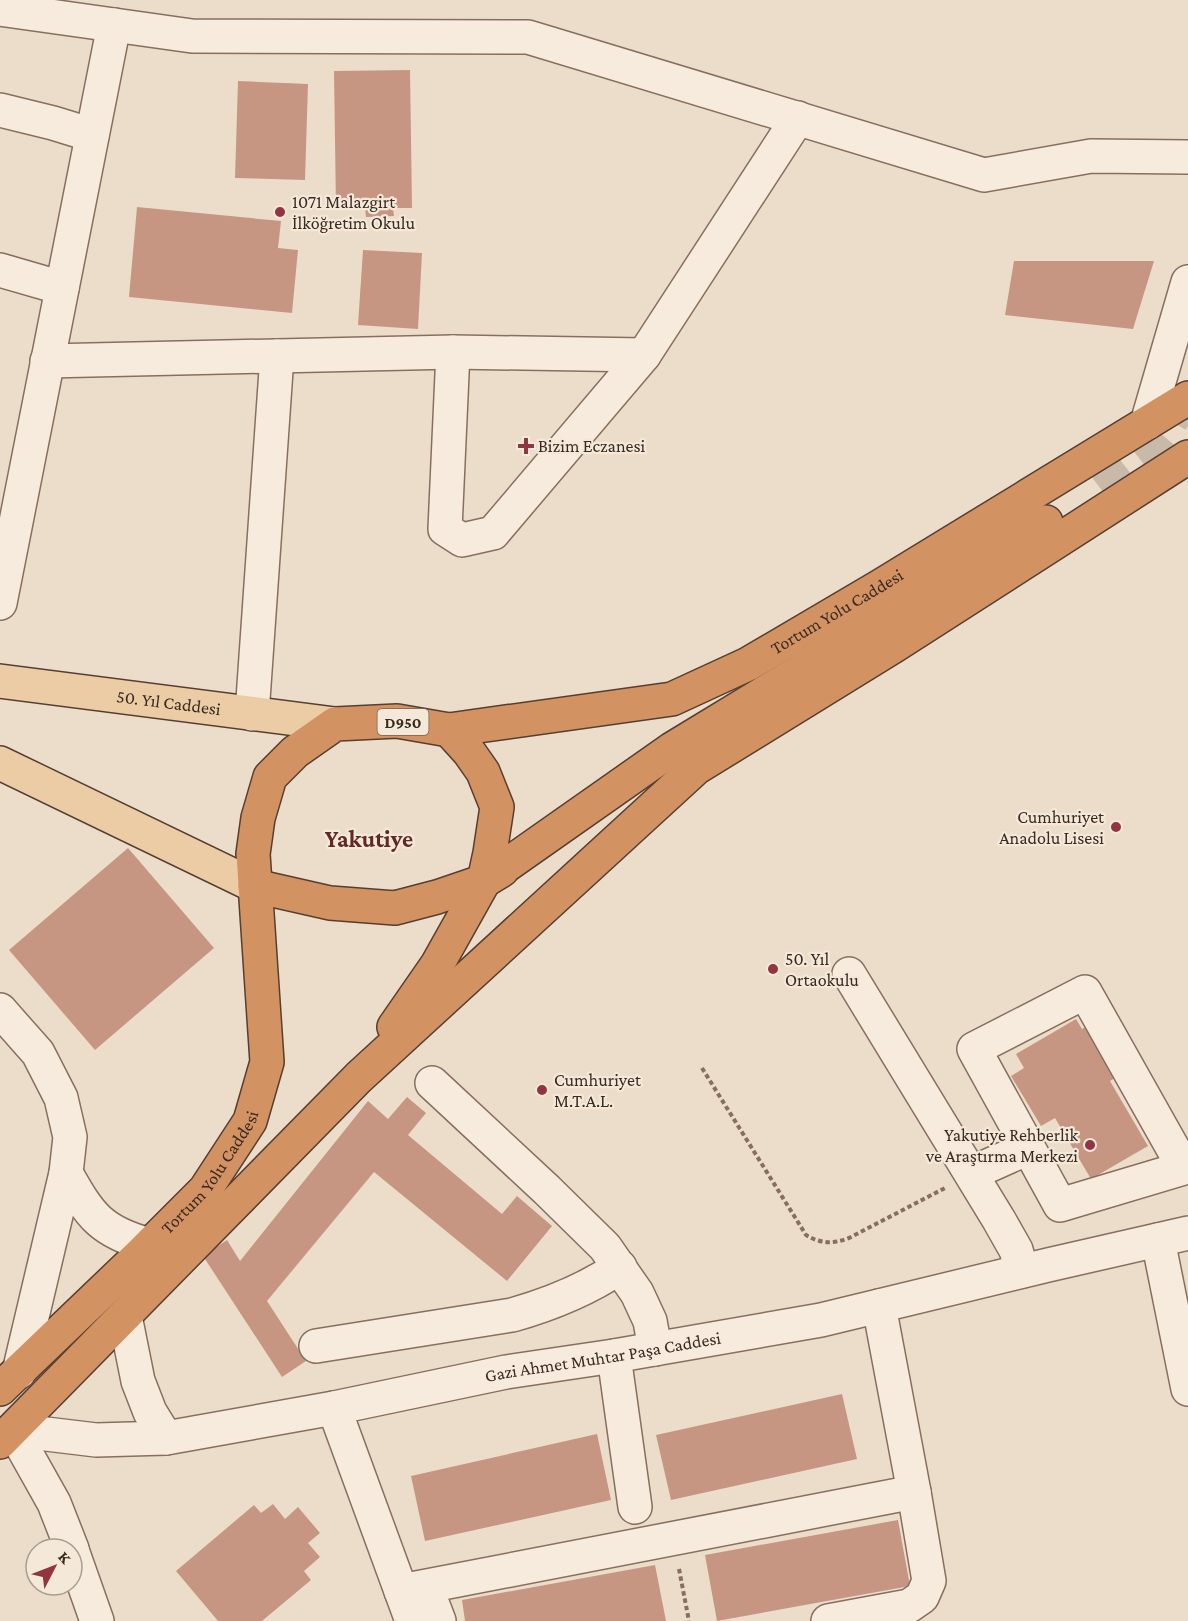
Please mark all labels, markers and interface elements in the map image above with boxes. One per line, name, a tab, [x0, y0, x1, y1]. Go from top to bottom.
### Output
place label: 1071 Malazgirt İlköğretim Okulu	[292, 192, 416, 233]
marker: 1071 Malazgirt İlköğretim Okulu	[273, 205, 287, 219]
place label: Bizim Eczanesi	[538, 436, 646, 456]
marker: Bizim Eczanesi	[519, 439, 533, 453]
street label: Tortum Yolu Caddesi	[767, 565, 907, 658]
street label: 50. Yıl Caddesi	[115, 686, 222, 719]
road number: D950	[378, 709, 428, 735]
place label: Cumhuriyet Anadolu Lisesi	[999, 807, 1105, 848]
marker: Cumhuriyet Anadolu Lisesi	[1109, 820, 1123, 834]
district label: Yakutiye	[325, 825, 413, 852]
place label: 50. Yıl Ortaokulu	[785, 949, 859, 990]
marker: 50. Yıl Ortaokulu	[766, 962, 780, 976]
place label: Cumhuriyet M.T.A.L.	[554, 1070, 642, 1111]
marker: Cumhuriyet M.T.A.L.	[535, 1083, 549, 1097]
street label: Tortum Yolu Caddesi	[157, 1108, 262, 1238]
place label: Yakutiye Rehberlik ve Araştırma Merkezi	[925, 1125, 1078, 1166]
marker: Yakutiye Rehberlik ve Araştırma Merkezi	[1083, 1138, 1097, 1152]
street label: Gazi Ahmet Muhtar Paşa Caddesi	[483, 1328, 723, 1386]
north arrow	[24, 1537, 84, 1597]
text: K	[55, 1548, 75, 1567]

